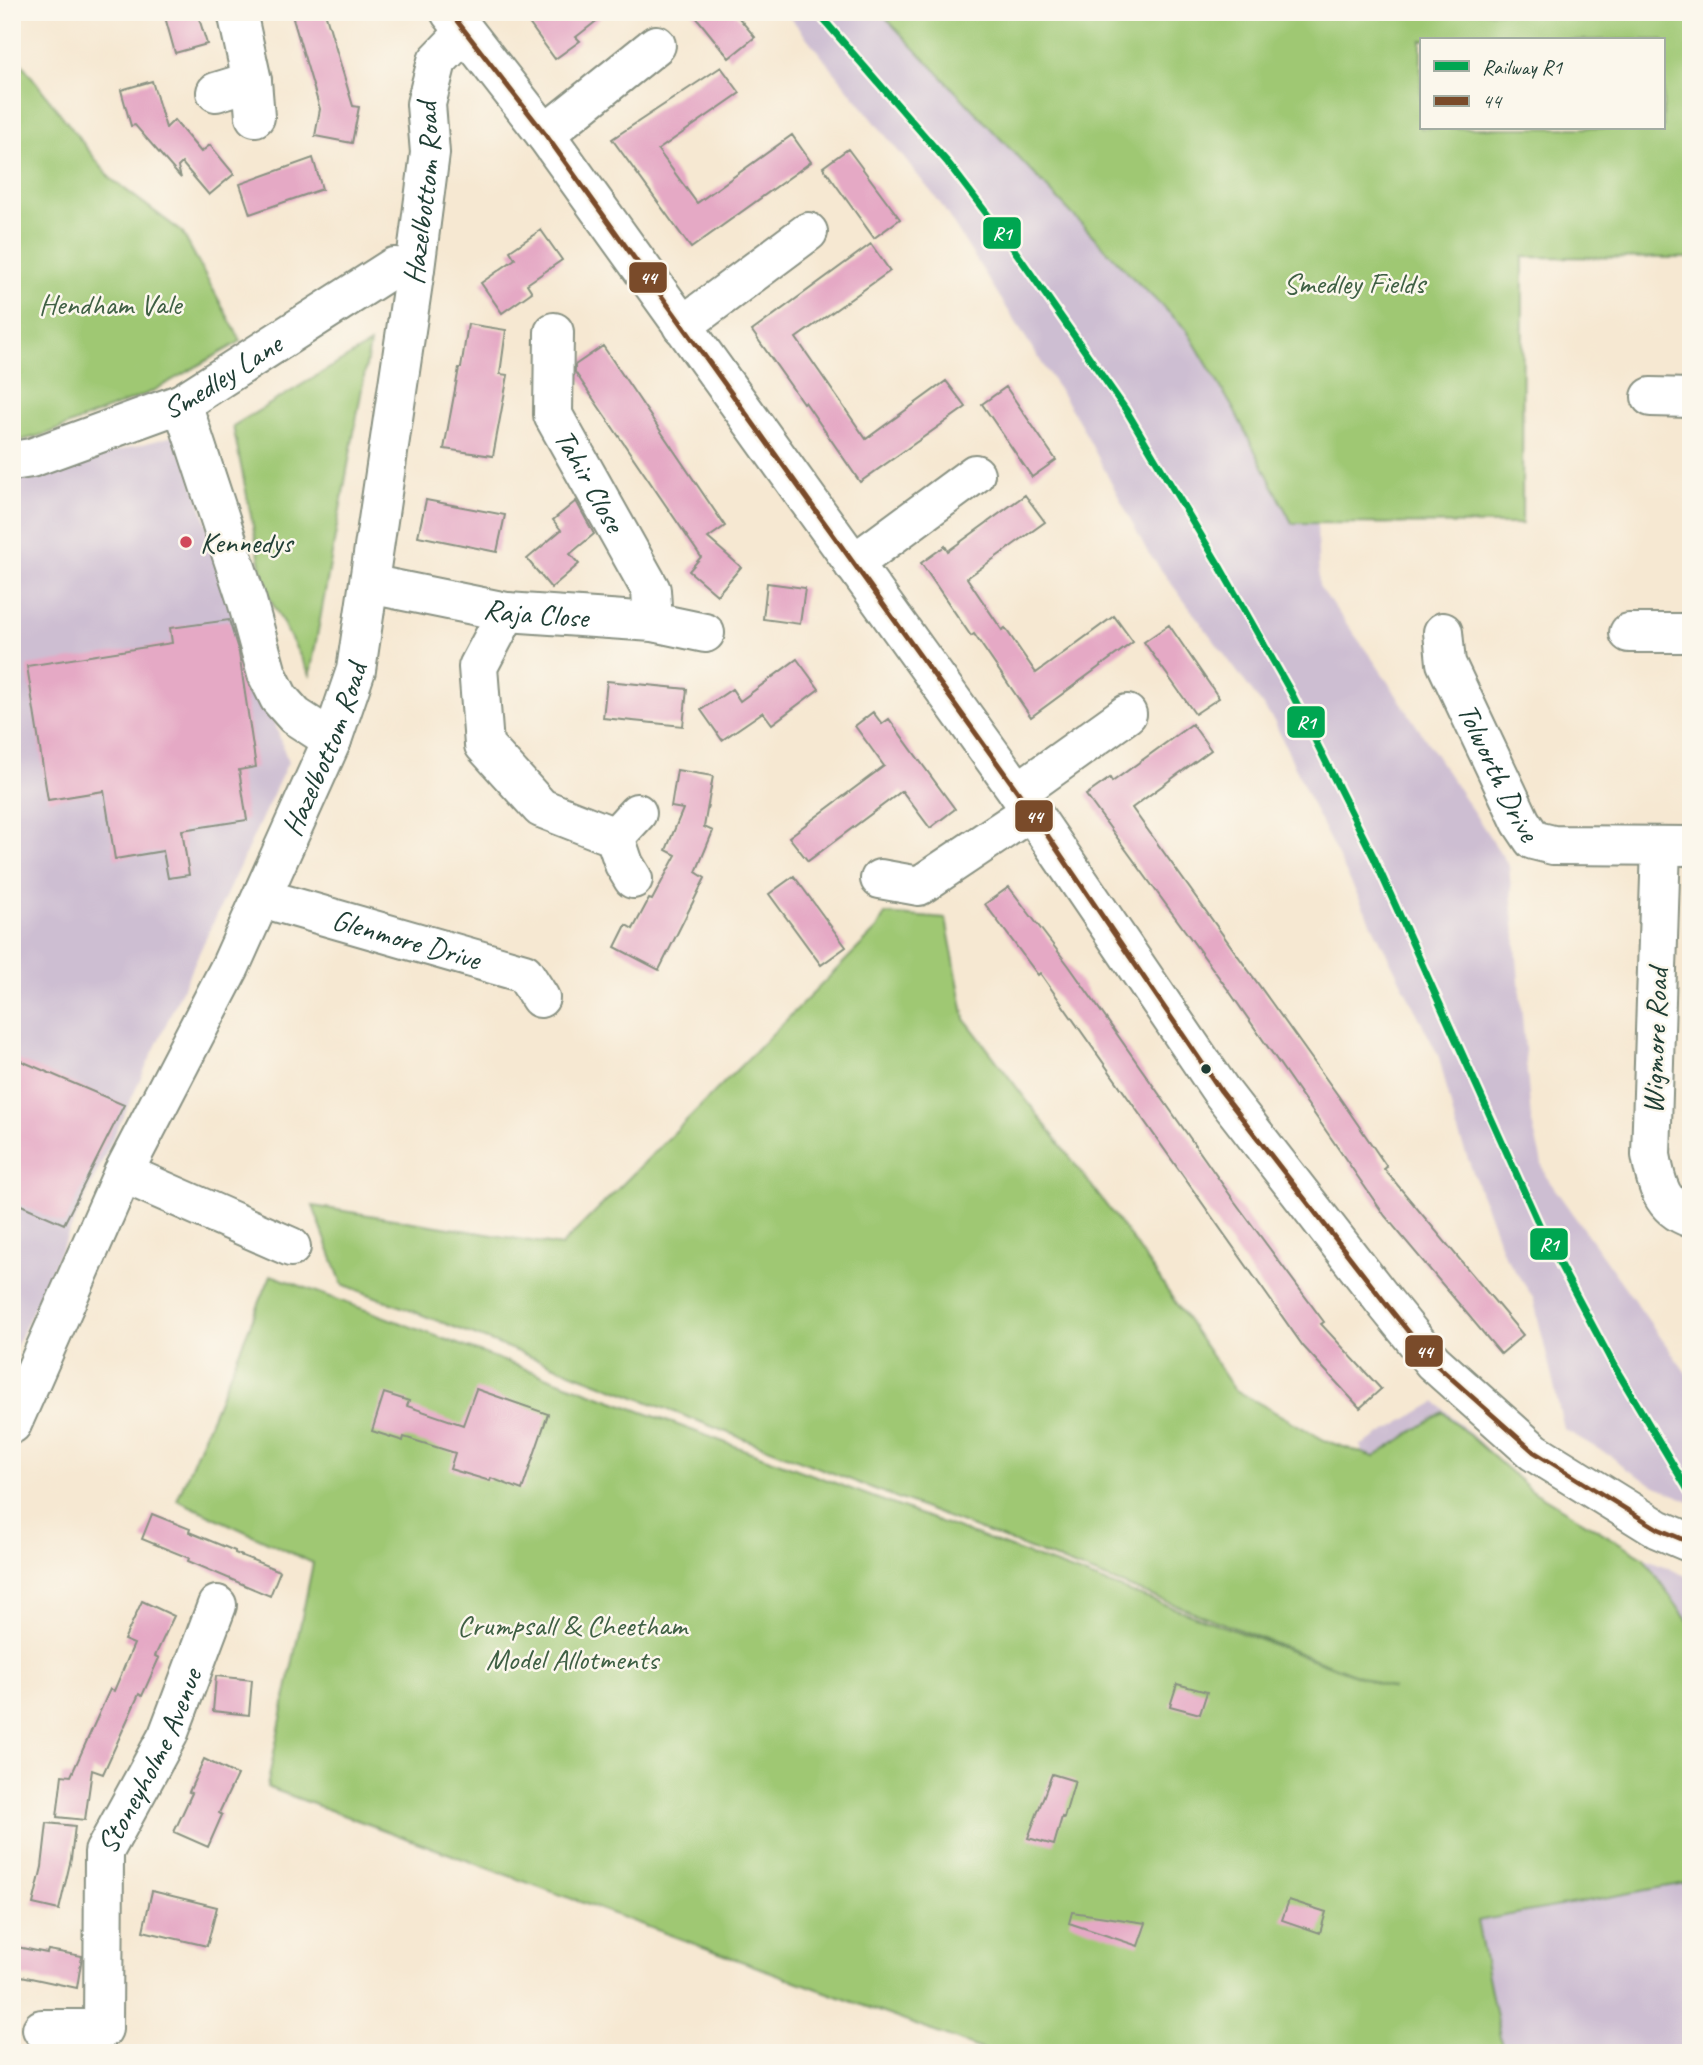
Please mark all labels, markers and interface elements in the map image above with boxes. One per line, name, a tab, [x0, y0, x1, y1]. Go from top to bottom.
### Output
legend	[1420, 38, 1664, 130]
text: Railway R1	[1482, 54, 1564, 80]
text: 44	[1482, 88, 1503, 114]
street label: Hazelbottom Road	[394, 97, 449, 287]
line badge: R1	[982, 216, 1022, 250]
text: R1	[993, 222, 1014, 246]
line badge: 44	[628, 261, 668, 294]
park label: Smedley Fields	[1283, 264, 1427, 302]
text: 44	[639, 266, 659, 290]
park label: Hendham Vale	[39, 285, 184, 323]
street label: Smedley Lane	[158, 324, 291, 427]
street label: Tahir Close	[546, 422, 635, 541]
place label: Kennedys	[200, 523, 295, 561]
marker: Kennedys	[178, 534, 194, 550]
street label: Raja Close	[481, 589, 592, 637]
street label: Hazelbottom Road	[272, 657, 376, 842]
street label: Tolworth Drive	[1449, 697, 1549, 850]
line badge: R1	[1286, 705, 1326, 739]
text: R1	[1297, 711, 1318, 735]
line badge: 44	[1014, 799, 1054, 833]
text: 44	[1025, 805, 1045, 829]
street label: Glenmore Drive	[328, 900, 487, 979]
street label: Wigmore Road	[1633, 963, 1677, 1114]
unlabelled marker	[1199, 1062, 1213, 1076]
line badge: R1	[1529, 1227, 1569, 1261]
text: R1	[1540, 1233, 1561, 1257]
line badge: 44	[1404, 1334, 1444, 1368]
text: 44	[1415, 1340, 1435, 1364]
park label: Crumpsall & Cheetham Model Allotments	[457, 1606, 689, 1678]
street label: Stoneyholme Avenue	[88, 1661, 211, 1860]

